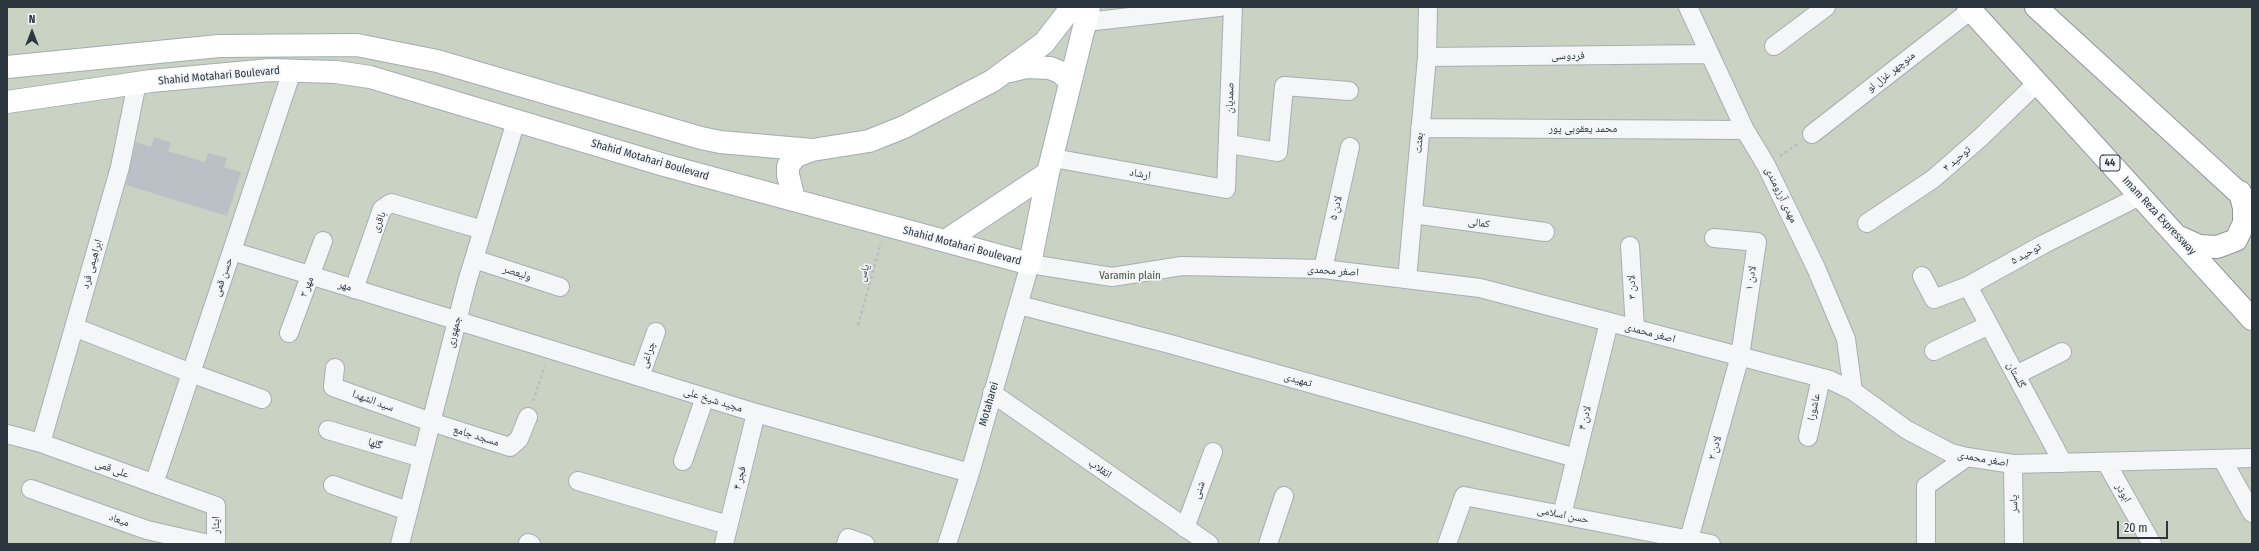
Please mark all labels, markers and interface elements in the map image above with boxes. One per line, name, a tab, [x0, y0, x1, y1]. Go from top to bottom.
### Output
north arrow	[12, 12, 52, 52]
text: N	[29, 13, 35, 26]
street label: فردوسی	[1551, 49, 1585, 63]
street label: منوچهر غزل لو	[1864, 49, 1918, 95]
street label: Shahid Motahari Boulevard	[158, 64, 280, 88]
street label: صمدیان	[1223, 82, 1237, 114]
street label: محمد یعقوبی پور	[1549, 122, 1617, 136]
street label: بعثت	[1412, 132, 1426, 154]
street label: Shahid Motahari Boulevard	[590, 137, 710, 183]
street label: توحید ۴	[1940, 143, 1974, 175]
road number: 44	[2100, 155, 2120, 171]
street label: مهدی آرزومندی	[1762, 165, 1800, 225]
street label: ارشاد	[1128, 166, 1152, 182]
street label: Imam Reza Expressway	[2119, 174, 2199, 258]
street label: لادن ۵	[1327, 195, 1345, 221]
street label: باقری	[369, 209, 389, 235]
street label: کمالی	[1467, 215, 1491, 231]
street label: Shahid Motahari Boulevard	[901, 224, 1023, 268]
street label: ابراهیمی فرد	[79, 238, 105, 290]
street label: توحید ۵	[2009, 240, 2043, 268]
street label: حسن قمی	[210, 256, 236, 298]
street label: ولیعصر	[501, 262, 533, 284]
street label: یاس	[855, 263, 873, 283]
street label: اصغر محمدی	[1307, 263, 1359, 279]
street label: لادن ۱	[1743, 265, 1759, 291]
park label: Varamin plain	[1099, 269, 1161, 283]
street label: مهر ۲	[297, 275, 317, 299]
street label: لادن ۳	[1625, 275, 1639, 299]
street label: مهر	[337, 278, 353, 294]
street label: جمهوری	[444, 315, 464, 349]
street label: اصغر محمدی	[1623, 320, 1677, 346]
street label: چراغی	[637, 340, 659, 370]
street label: گلستان	[2004, 360, 2028, 390]
street label: تمهیدی	[1282, 370, 1314, 390]
street label: Motaharei	[976, 380, 1002, 428]
street label: مجید شیخ علی	[682, 385, 744, 415]
street label: سید الشهدا	[350, 387, 396, 415]
street label: عاشورا	[1805, 392, 1823, 422]
street label: لادن ۴	[1576, 405, 1594, 431]
street label: مسجد جامع	[451, 423, 501, 449]
street label: لادن ۲	[1705, 435, 1725, 461]
street label: گلها	[366, 436, 384, 452]
street label: اصغر محمدی	[1956, 448, 2010, 470]
street label: علی قمی	[93, 457, 131, 481]
street label: انقلاب	[1086, 457, 1114, 481]
street label: فجر ۴	[731, 465, 749, 491]
street label: شنی	[1190, 479, 1208, 501]
street label: ابوذر	[2112, 481, 2134, 505]
street label: یاسر	[2007, 495, 2021, 513]
street label: حسن اسلامی	[1536, 504, 1590, 526]
street label: میعاد	[107, 510, 131, 530]
scale bar	[2119, 513, 2170, 539]
street label: ایثار	[209, 516, 223, 534]
text: 20 m	[2124, 521, 2148, 535]

